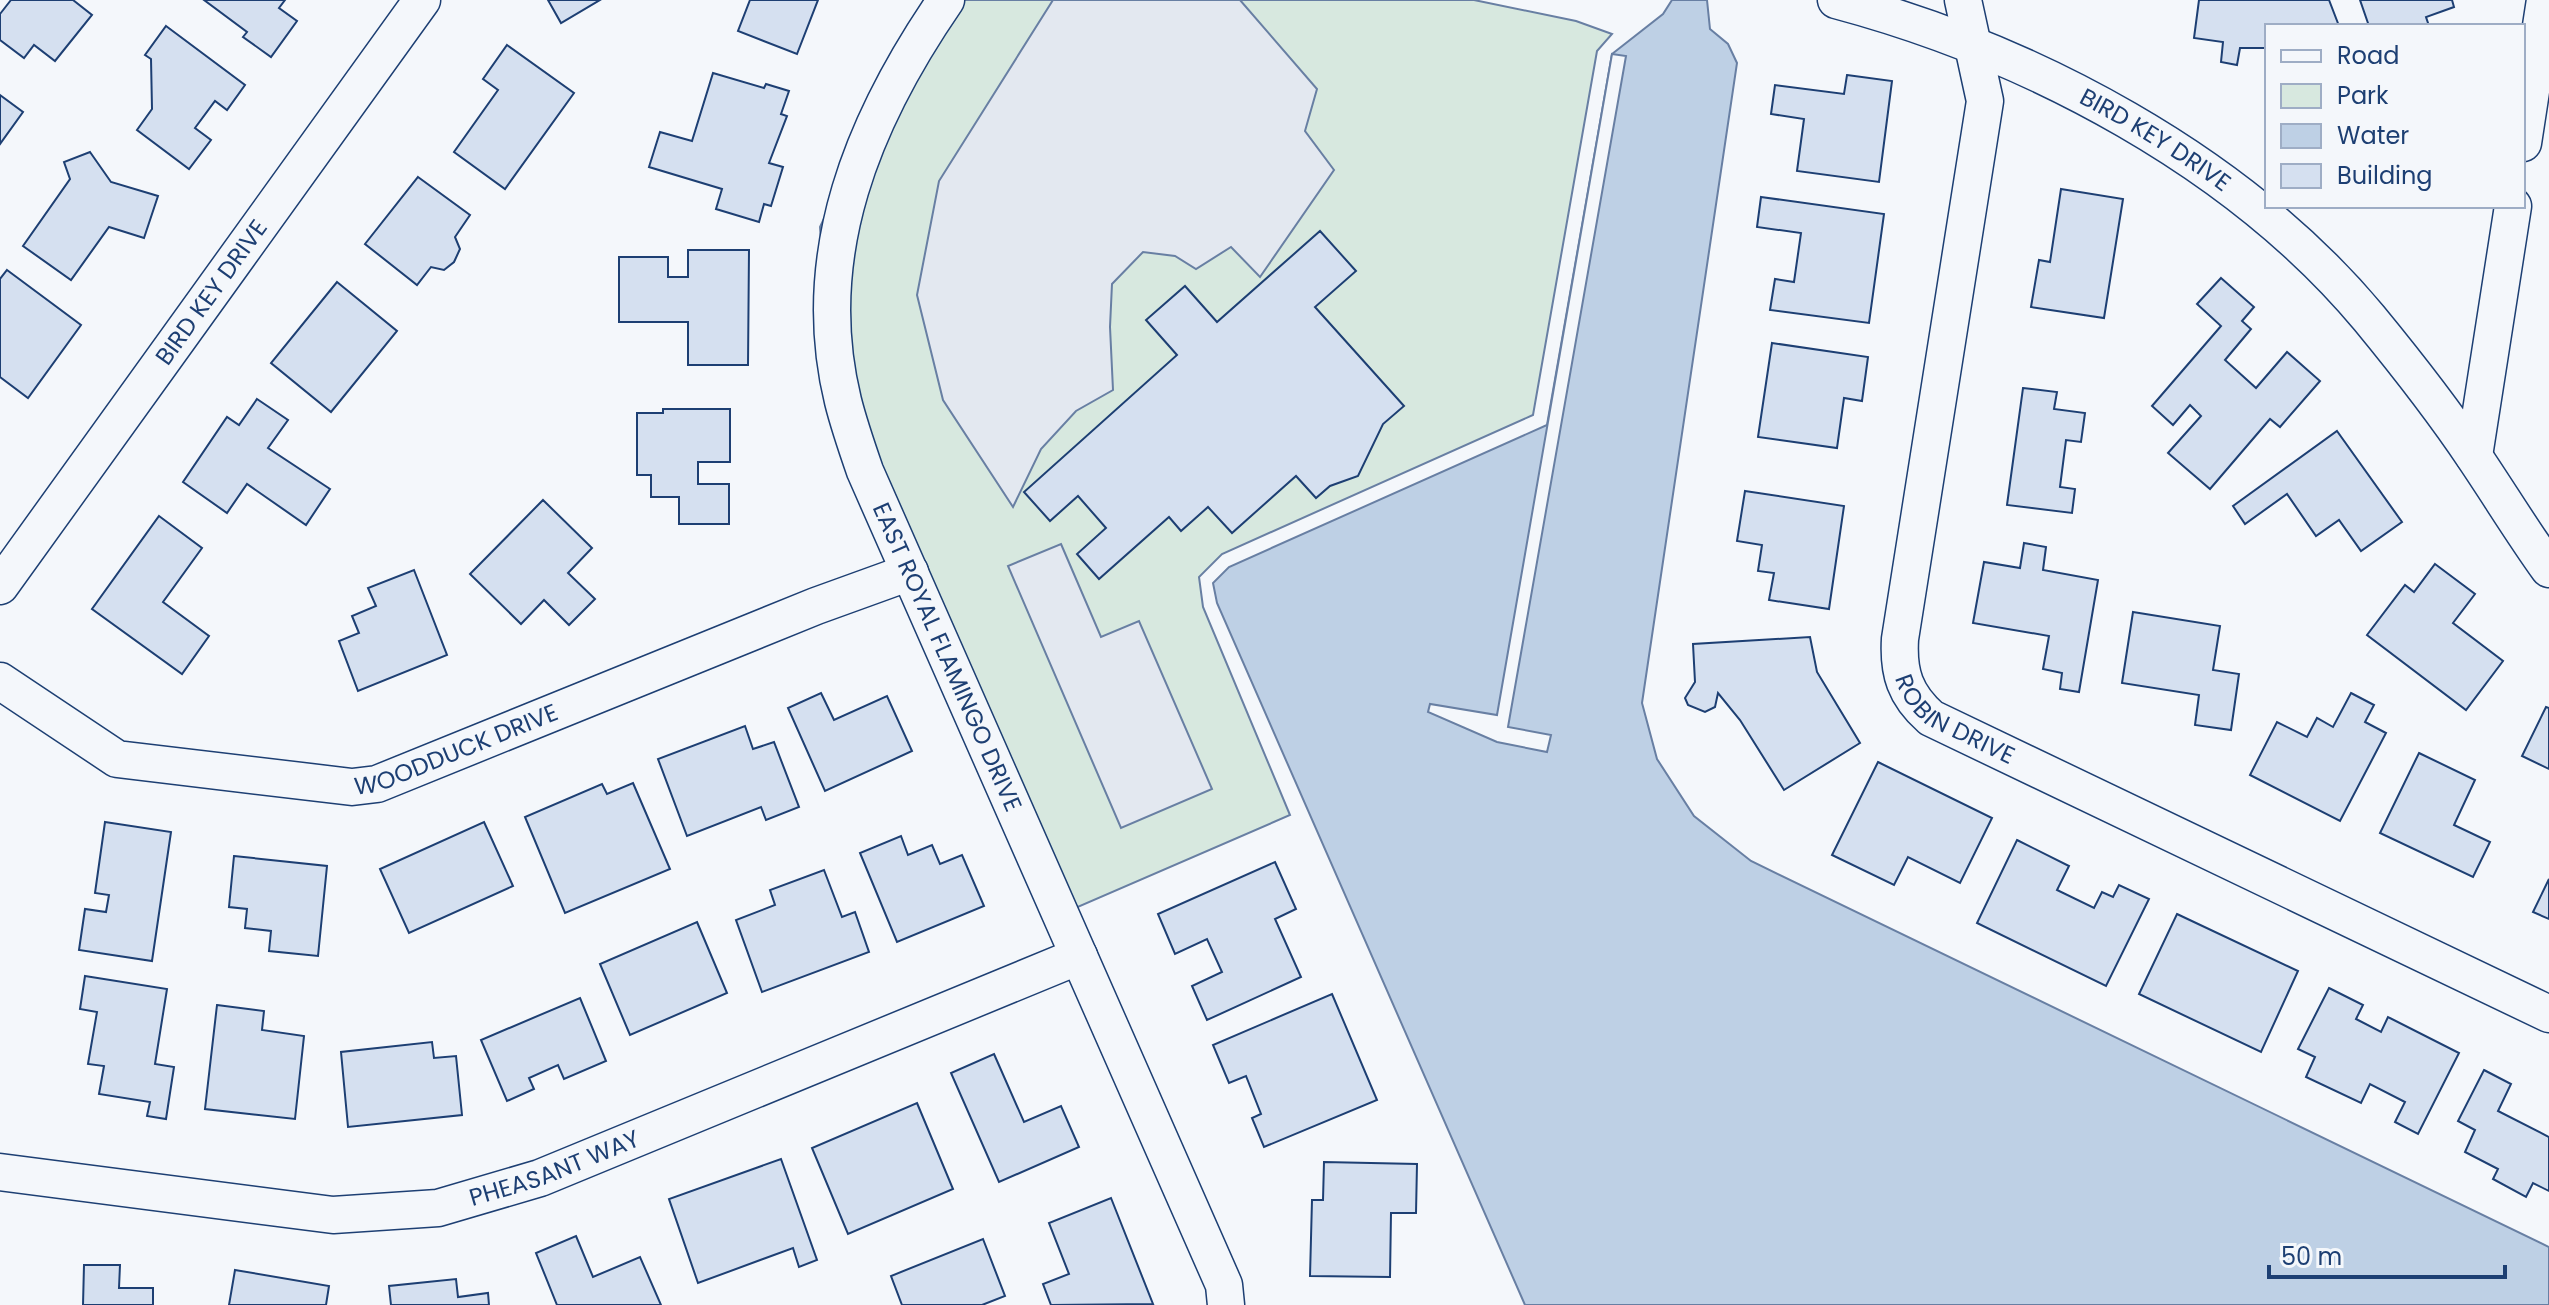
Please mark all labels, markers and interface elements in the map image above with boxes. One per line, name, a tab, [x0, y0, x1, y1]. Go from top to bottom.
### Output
legend	[2265, 24, 2525, 208]
text: Road	[2337, 39, 2399, 72]
text: Park	[2337, 79, 2389, 112]
street label: BIRD KEY DRIVE	[2074, 80, 2238, 199]
text: Water	[2337, 119, 2409, 152]
text: Building	[2337, 159, 2433, 192]
street label: BIRD KEY DRIVE	[148, 213, 275, 371]
street label: EAST ROYAL FLAMINGO DRIVE	[865, 497, 1030, 817]
street label: ROBIN DRIVE	[1887, 669, 2021, 772]
street label: WOODDUCK DRIVE	[352, 695, 563, 803]
street label: PHEASANT WAY	[465, 1122, 644, 1214]
scale bar	[2269, 1229, 2505, 1279]
text: 50 m	[2281, 1240, 2342, 1273]

